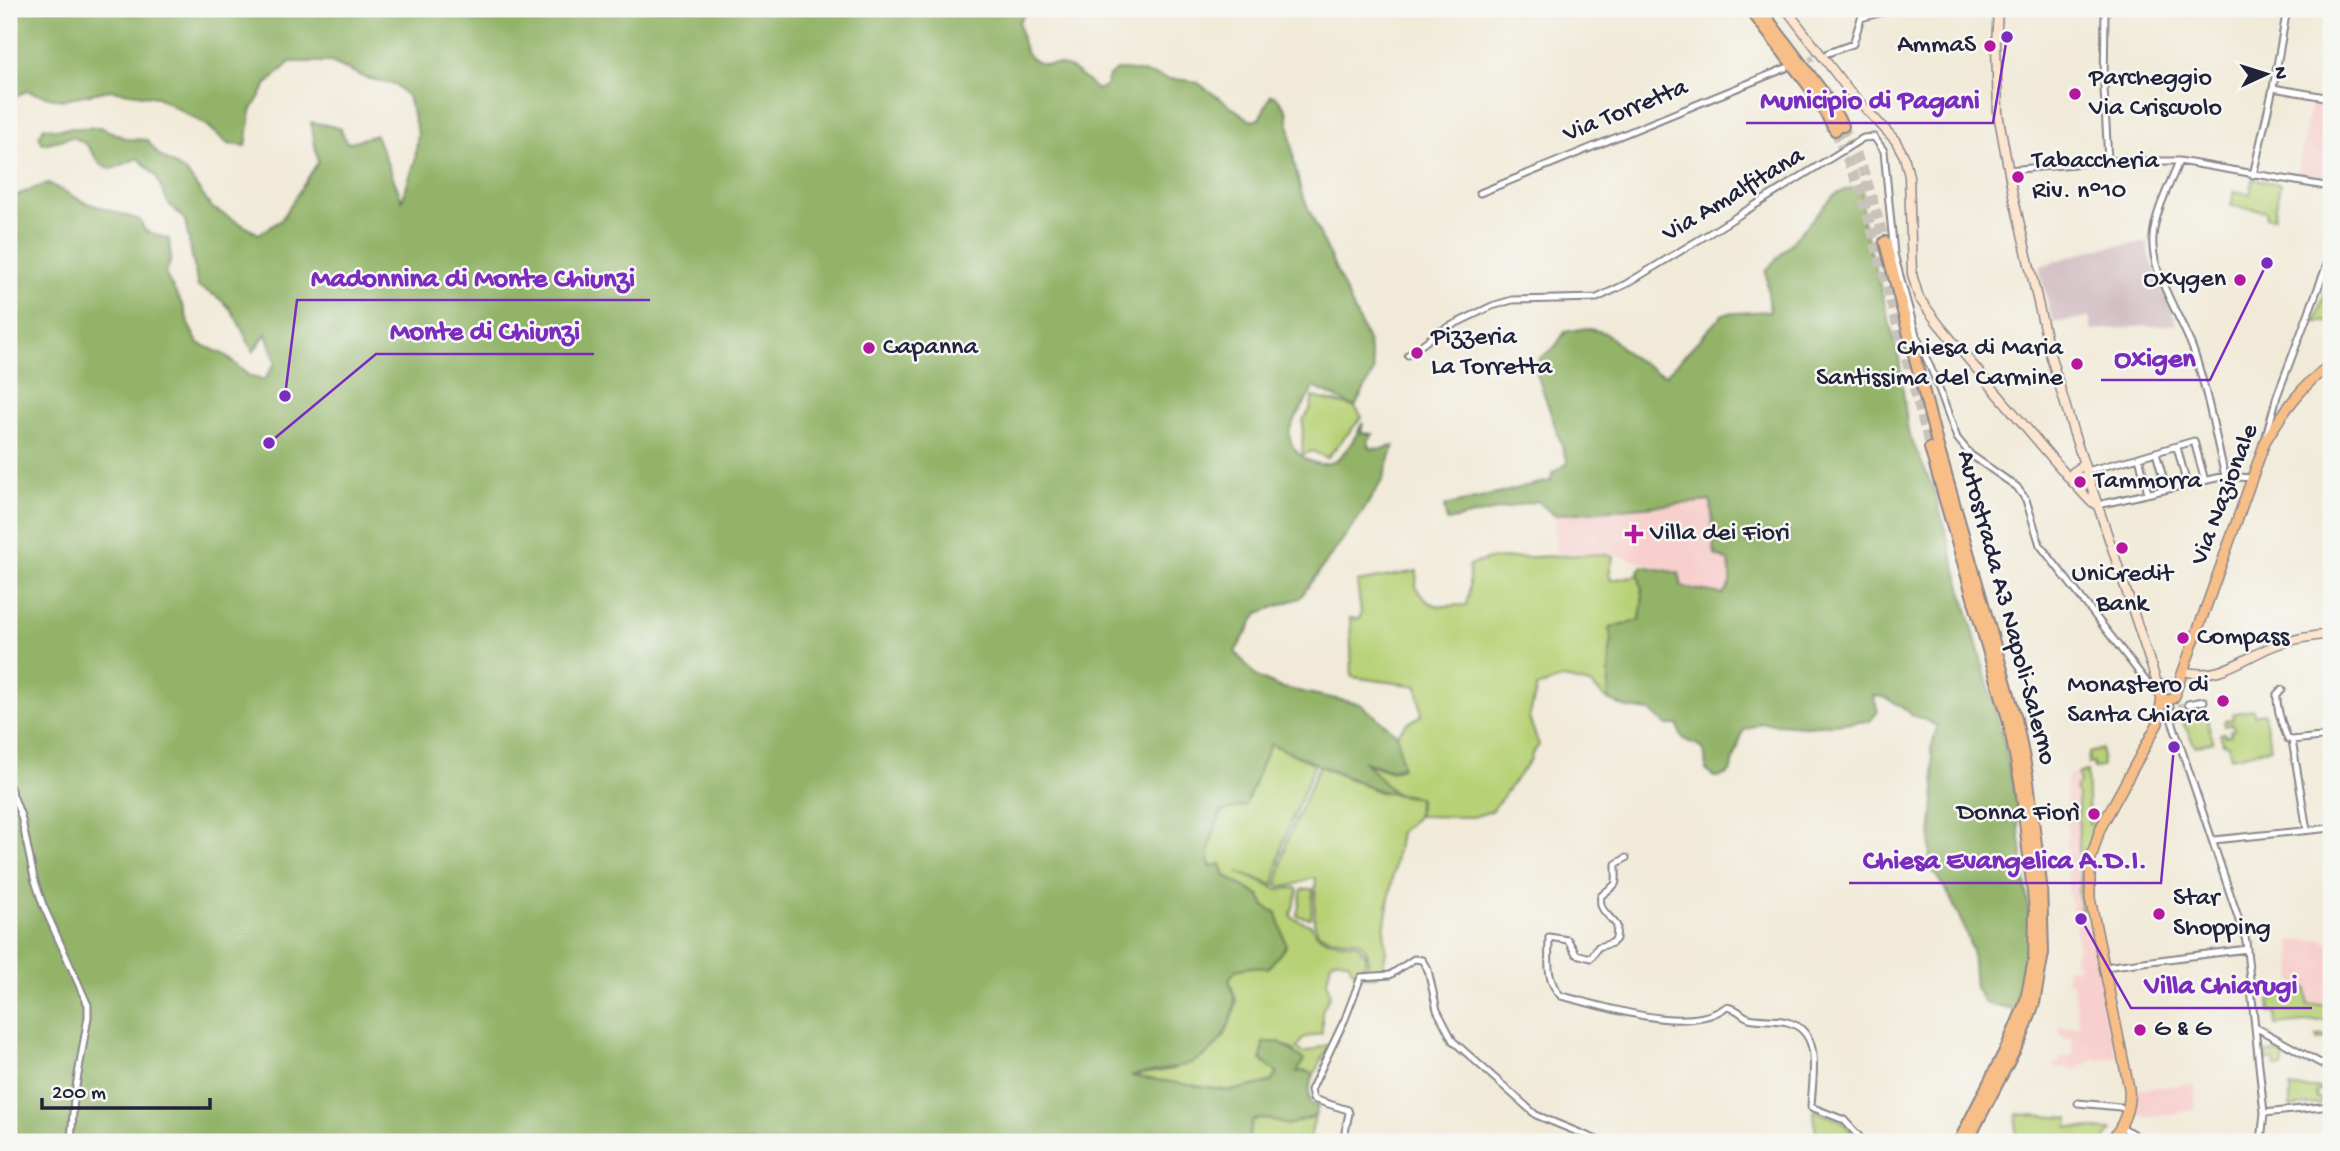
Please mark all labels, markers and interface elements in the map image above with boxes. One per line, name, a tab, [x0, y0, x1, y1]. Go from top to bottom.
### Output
place label: AmmaS	[1897, 31, 1977, 62]
marker: AmmaS	[1982, 38, 1998, 54]
north arrow	[2232, 38, 2302, 108]
place label: Parcheggio Via Criscuolo	[2088, 64, 2222, 125]
text: N	[2268, 66, 2291, 80]
street label: Via Torretta	[1558, 72, 1694, 151]
callout: Municipio di Pagani	[1746, 74, 1993, 123]
text: Municipio di Pagani	[1760, 86, 1980, 119]
marker: Parcheggio Via Criscuolo	[2067, 86, 2083, 102]
street label: Via Amalfitana	[1657, 141, 1812, 251]
place label: Tabaccheria Riv. n°10	[2030, 147, 2160, 208]
marker: Tabaccheria Riv. n°10	[2010, 169, 2026, 185]
callout: Madonnina di Monte Chiunzi	[297, 251, 650, 300]
text: Madonnina di Monte Chiunzi	[311, 264, 635, 297]
place label: Oxygen	[2143, 265, 2227, 296]
marker: Oxygen	[2232, 272, 2248, 288]
callout: Monte di Chiunzi	[376, 305, 594, 354]
text: Monte di Chiunzi	[390, 317, 580, 350]
place label: Pizzeria La Torretta	[1430, 323, 1554, 384]
callout: Oxigen	[2101, 331, 2210, 380]
place label: Capanna	[883, 333, 979, 364]
place label: Chiesa di Maria Santissima del Carmine	[1816, 334, 2065, 395]
marker: Capanna	[861, 340, 877, 356]
text: Oxigen	[2114, 344, 2196, 377]
marker: Pizzeria La Torretta	[1409, 345, 1425, 361]
marker: Chiesa di Maria Santissima del Carmine	[2069, 356, 2085, 372]
street label: Via Nazionale	[2185, 420, 2267, 571]
street label: Autostrada A3 Napoli-Salerno	[1948, 447, 2062, 769]
place label: Tammorra	[2092, 467, 2203, 498]
marker: Tammorra	[2072, 474, 2088, 490]
place label: Villa dei Fiori	[1649, 519, 1790, 550]
marker: Villa dei Fiori	[1624, 524, 1644, 544]
marker: UniCredit Bank	[2114, 540, 2130, 556]
place label: UniCredit Bank	[2071, 560, 2175, 621]
place label: Compass	[2197, 623, 2291, 654]
marker: Compass	[2175, 630, 2191, 646]
place label: Monastero di Santa Chiara	[2067, 671, 2211, 732]
marker: Monastero di Santa Chiara	[2215, 693, 2231, 709]
place label: Donna Fiorì	[1955, 799, 2080, 830]
marker: Donna Fiorì	[2086, 806, 2102, 822]
callout: Chiesa Evangelica A.D.I.	[1849, 834, 2161, 883]
text: Chiesa Evangelica A.D.I.	[1863, 846, 2147, 879]
place label: Star Shopping	[2173, 884, 2271, 945]
marker: Star Shopping	[2151, 906, 2167, 922]
callout: Villa Chiarugi	[2131, 959, 2312, 1008]
text: Villa Chiarugi	[2142, 971, 2298, 1004]
place label: G & G	[2154, 1015, 2213, 1046]
marker: G & G	[2132, 1022, 2148, 1038]
scale bar	[42, 1067, 210, 1111]
text: 200 m	[52, 1082, 106, 1107]

